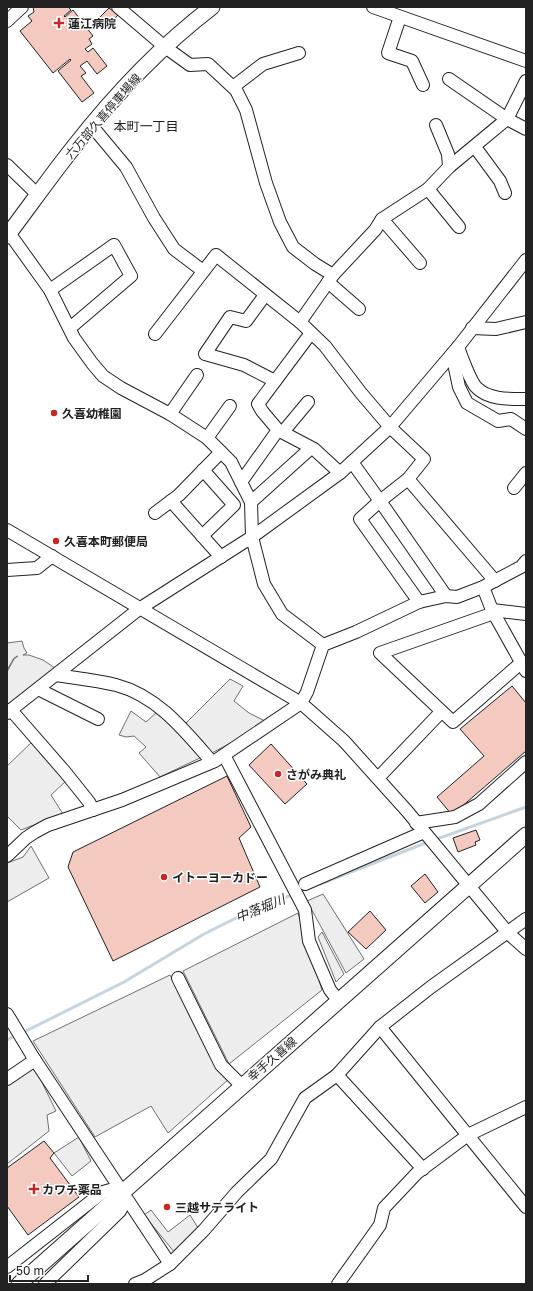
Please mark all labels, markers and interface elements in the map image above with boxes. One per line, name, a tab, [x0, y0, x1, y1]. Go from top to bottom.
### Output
place label: 蓮江病院	[68, 16, 116, 31]
marker: 蓮江病院	[53, 17, 65, 29]
street label: 六万部久喜停車場線	[62, 70, 144, 162]
district label: 本町一丁目	[113, 118, 179, 134]
place label: 久喜幼稚園	[62, 406, 122, 421]
marker: 久喜幼稚園	[49, 408, 59, 418]
place label: 久喜本町郵便局	[64, 534, 148, 549]
marker: 久喜本町郵便局	[51, 536, 61, 546]
place label: さがみ典礼	[286, 767, 346, 782]
marker: さがみ典礼	[273, 769, 283, 779]
place label: イトーヨーカドー	[172, 870, 268, 885]
marker: イトーヨーカドー	[159, 872, 169, 882]
water label: 中落堀川	[233, 890, 289, 925]
street label: 幸手久喜線	[244, 1034, 300, 1084]
place label: カワチ薬品	[42, 1182, 102, 1197]
marker: カワチ薬品	[29, 1184, 39, 1194]
place label: 三越サテライト	[175, 1200, 259, 1215]
marker: 三越サテライト	[162, 1202, 172, 1212]
scale bar	[10, 1257, 88, 1283]
text: 50 m	[16, 1263, 44, 1278]

